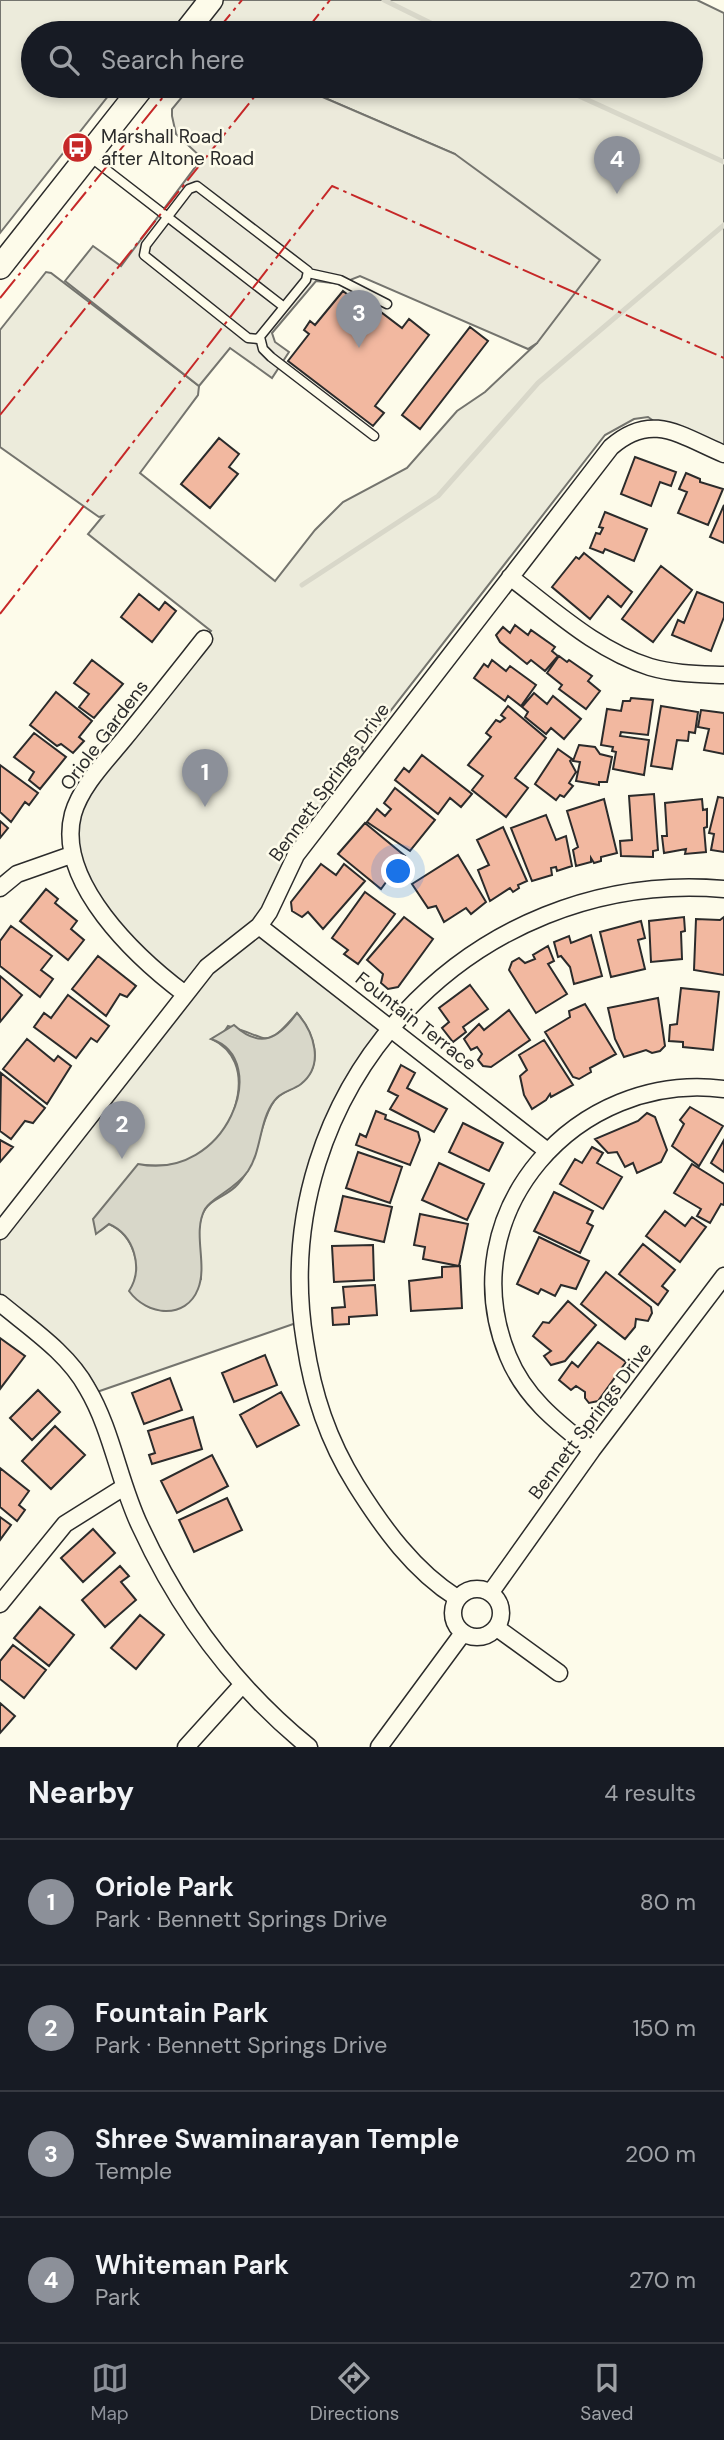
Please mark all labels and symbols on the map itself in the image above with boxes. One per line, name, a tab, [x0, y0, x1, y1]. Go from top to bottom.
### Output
place label: Marshall Road after Altone Road	[101, 124, 254, 171]
bus stop icon: Marshall Road after Altone Road	[61, 130, 95, 164]
pin: 4	[594, 136, 640, 194]
pin: 3	[336, 290, 382, 348]
street label: Oriole Gardens	[54, 675, 154, 795]
street label: Bennett Springs Drive	[263, 698, 395, 866]
pin: 1	[182, 749, 228, 807]
your location	[381, 854, 415, 888]
street label: Fountain Terrace	[350, 966, 482, 1076]
pin: 2	[99, 1101, 145, 1159]
street label: Bennett Springs Drive	[523, 1338, 657, 1504]

